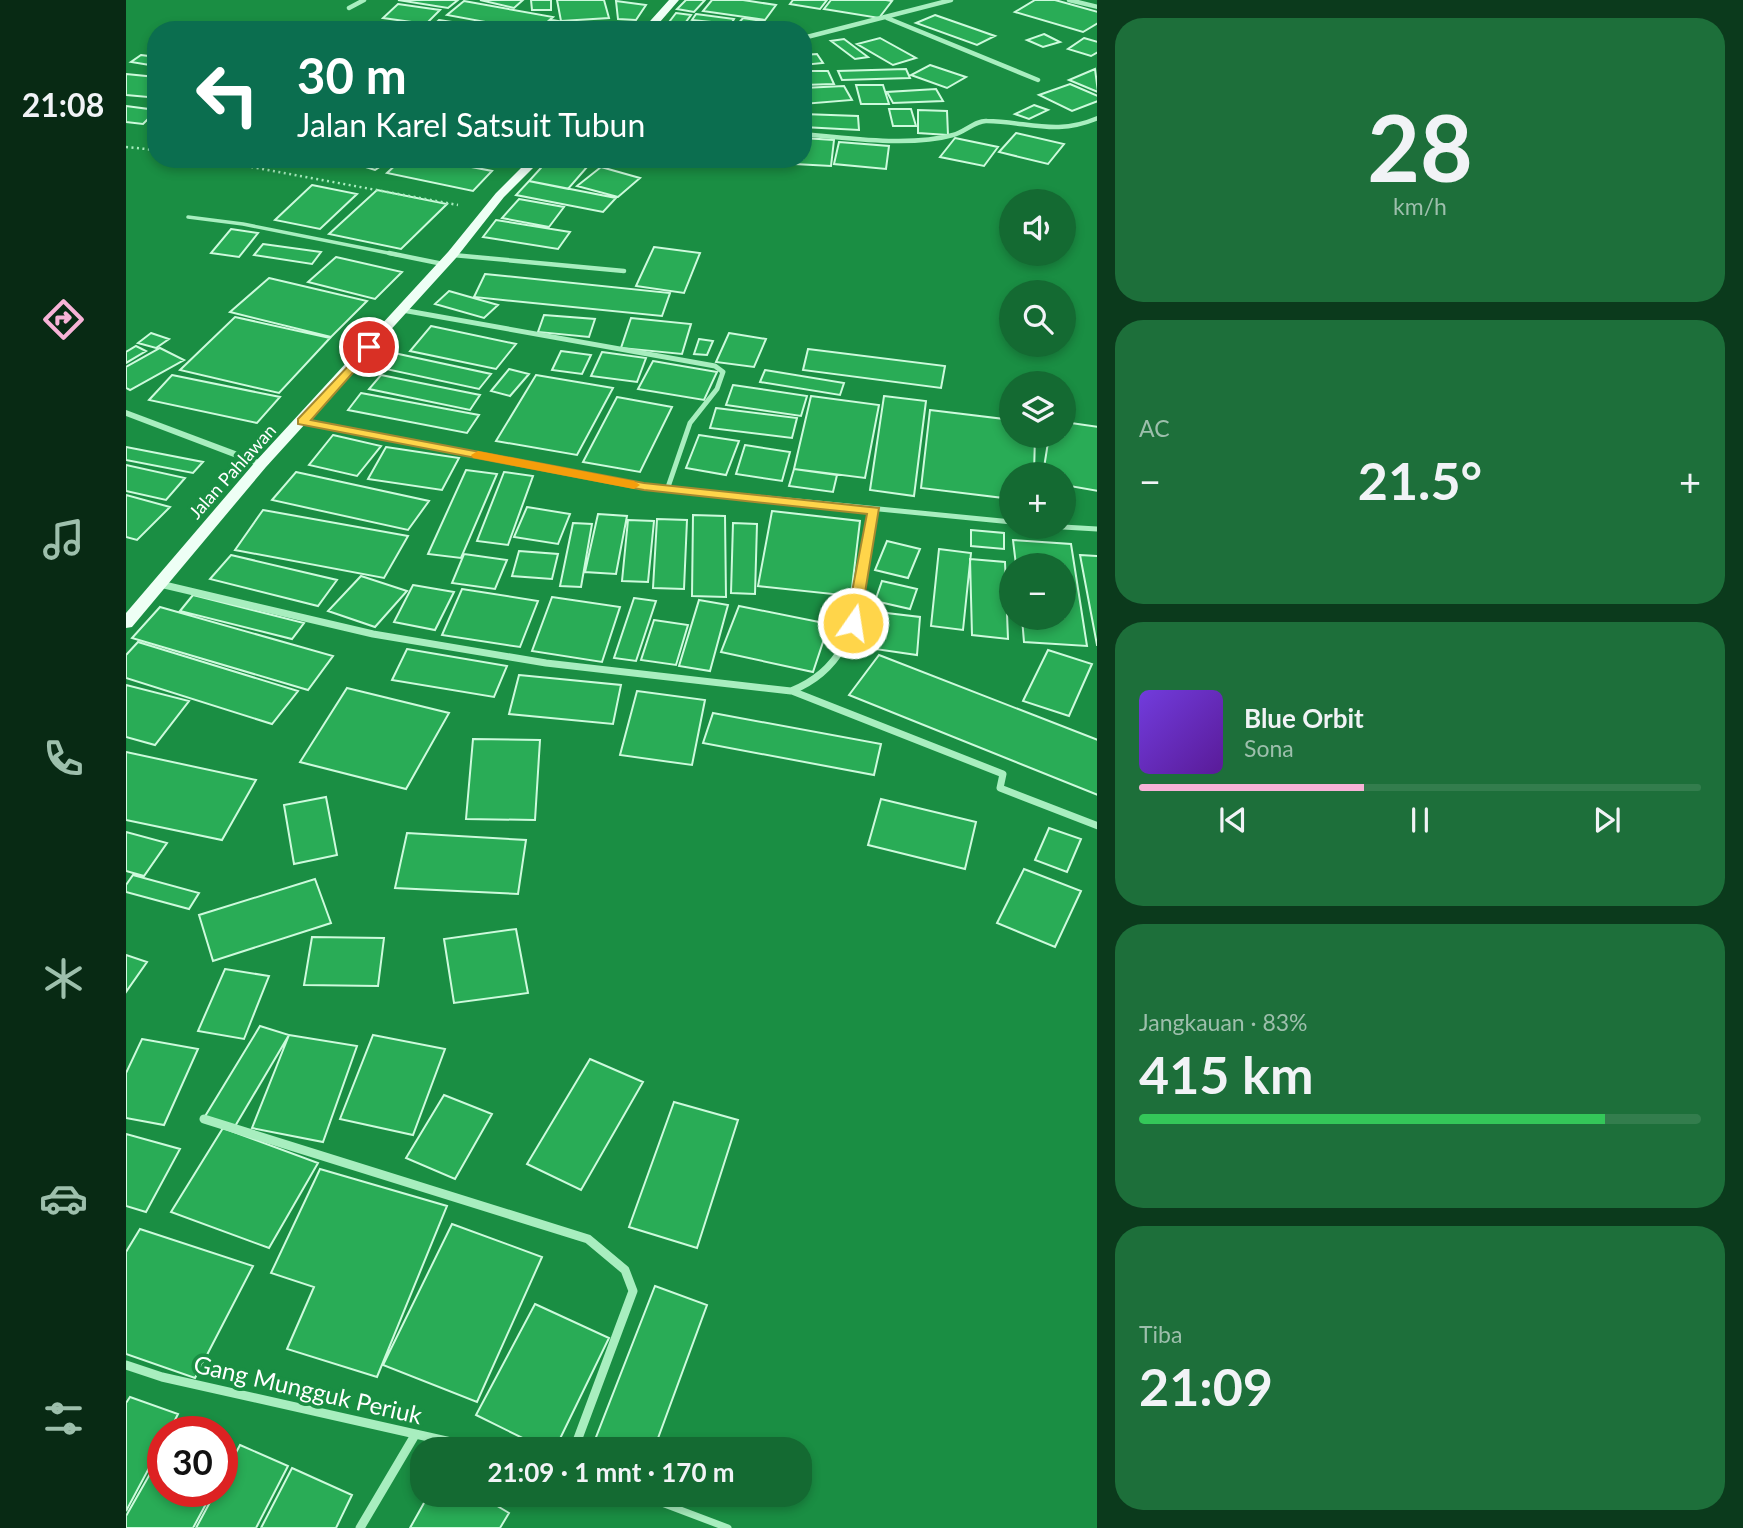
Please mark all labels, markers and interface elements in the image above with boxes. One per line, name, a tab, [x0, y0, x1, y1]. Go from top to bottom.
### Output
text: 30 m	[297, 46, 407, 104]
icon: left	[182, 49, 273, 140]
text: 21:08	[22, 85, 104, 124]
text: 28	[1367, 92, 1473, 201]
text: Jalan Karel Satsuit Tubun	[297, 105, 645, 144]
map controls	[999, 189, 1076, 630]
button: sound	[999, 189, 1076, 266]
text: km/h	[1393, 192, 1447, 220]
button: search	[999, 280, 1076, 357]
icon: directions	[39, 295, 88, 344]
pin	[339, 317, 399, 377]
icon: arrive	[350, 328, 388, 366]
button: layers	[999, 371, 1076, 448]
text: AC	[1139, 414, 1170, 442]
street label: Jalan Pahlawan	[184, 419, 280, 523]
text: 21.5°	[1358, 449, 1482, 511]
text: −	[1139, 458, 1161, 504]
text: +	[1679, 458, 1701, 504]
button: +	[999, 462, 1076, 539]
icon: music	[39, 515, 88, 564]
button: −	[999, 553, 1076, 630]
position arrow	[816, 586, 890, 660]
text: Blue Orbit	[1244, 702, 1364, 734]
icon: phone	[39, 734, 88, 783]
text: Sona	[1244, 734, 1294, 762]
icon: previous	[1214, 801, 1252, 839]
icon: pause	[1401, 801, 1439, 839]
icon: next	[1588, 801, 1626, 839]
icon: climate	[39, 954, 88, 1003]
text: Jangkauan · 83%	[1139, 1008, 1308, 1036]
text: 415 km	[1139, 1043, 1313, 1105]
icon: car	[39, 1174, 88, 1223]
text: Tiba	[1139, 1320, 1182, 1348]
street label: Gang Mungguk Periuk	[191, 1349, 426, 1430]
text: 21:09	[1139, 1355, 1273, 1417]
icon: filters	[39, 1394, 88, 1443]
speed limit sign: 30	[147, 1416, 238, 1507]
text: 21:09 · 1 mnt · 170 m	[487, 1456, 735, 1488]

